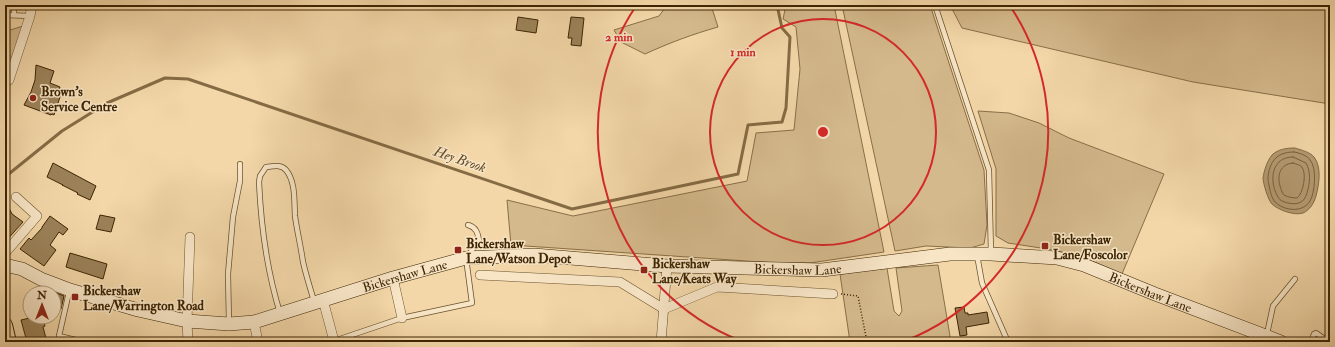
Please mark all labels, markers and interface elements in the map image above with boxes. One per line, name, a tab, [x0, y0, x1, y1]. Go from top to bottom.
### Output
text: 2 min	[605, 30, 633, 45]
text: 1 min	[730, 45, 757, 60]
place label: Brown's Service Centre	[41, 84, 118, 115]
marker: Brown's Service Centre	[28, 93, 38, 103]
centre of rings	[816, 125, 830, 139]
water label: Hey Brook	[430, 142, 489, 176]
place label: Bickershaw Lane/Foscolor	[1053, 232, 1129, 263]
place label: Bickershaw Lane/Watson Depot	[466, 236, 572, 268]
marker: Bickershaw Lane/Foscolor	[1040, 241, 1050, 251]
marker: Bickershaw Lane/Watson Depot	[453, 245, 463, 255]
street label: Bickershaw Lane	[361, 256, 450, 296]
place label: Bickershaw Lane/Keats Way	[652, 256, 738, 288]
street label: Bickershaw Lane	[754, 261, 843, 279]
marker: Bickershaw Lane/Keats Way	[639, 265, 649, 275]
street label: Bickershaw Lane	[1106, 269, 1194, 316]
place label: Bickershaw Lane/Warrington Road	[83, 283, 205, 315]
north arrow	[22, 285, 62, 325]
text: N	[36, 289, 48, 302]
marker: Bickershaw Lane/Warrington Road	[70, 292, 80, 302]

